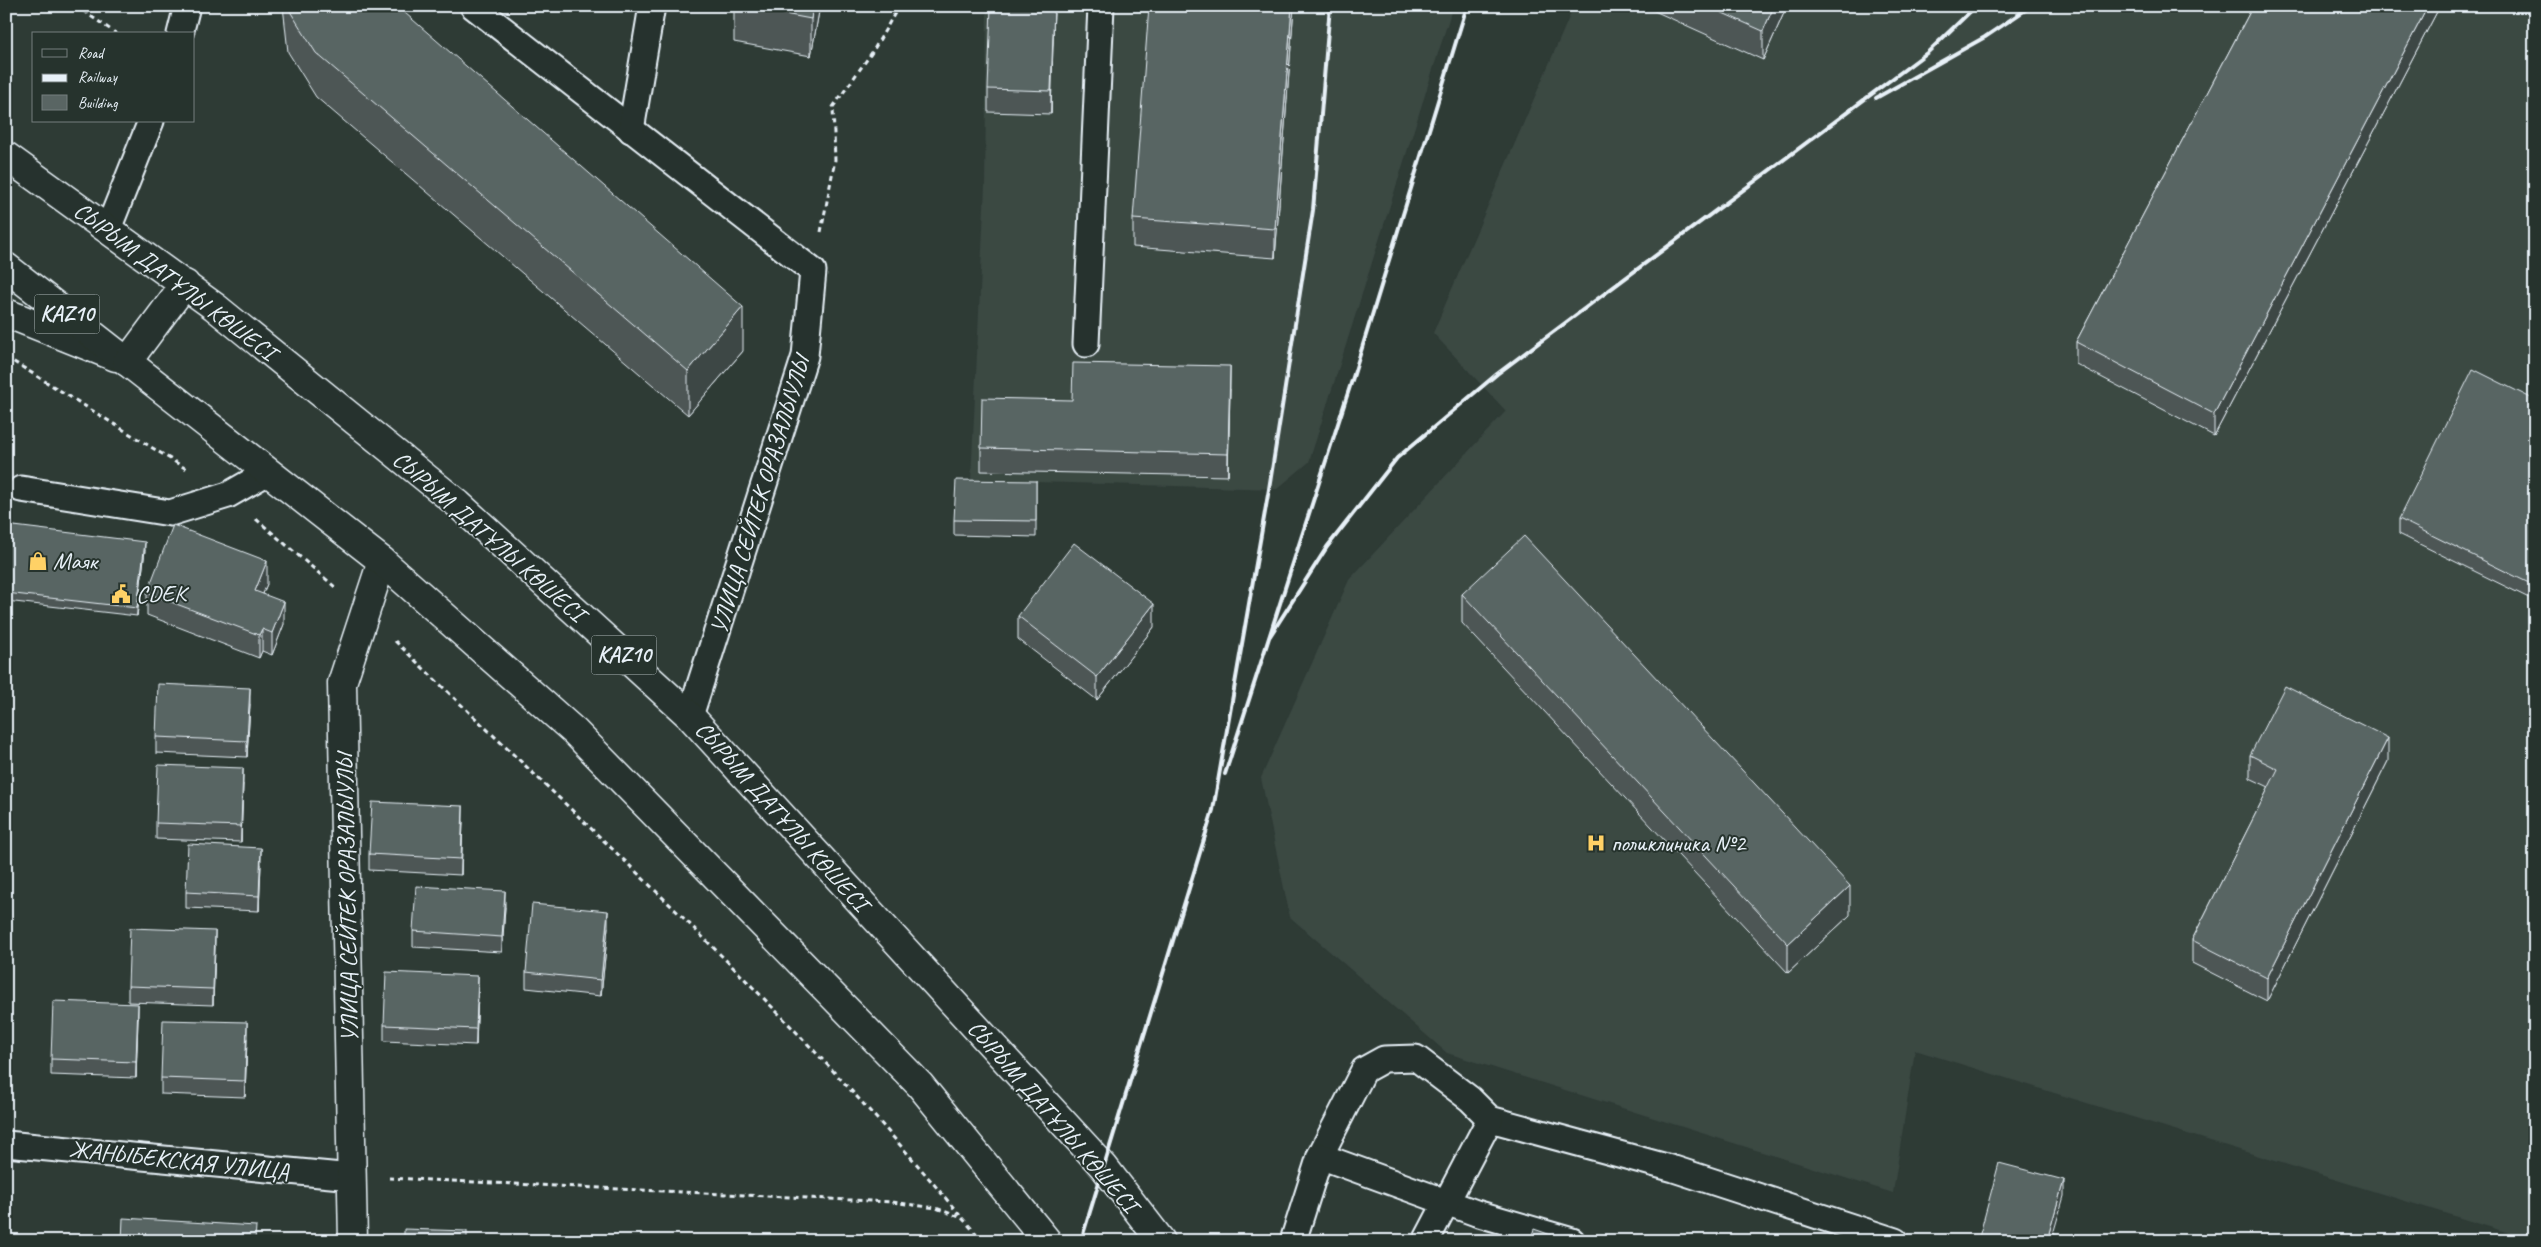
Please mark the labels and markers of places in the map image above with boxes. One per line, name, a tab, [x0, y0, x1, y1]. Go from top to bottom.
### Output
place label: Маяк	[53, 546, 99, 576]
shop icon: Маяк	[27, 550, 49, 572]
place label: CDEK	[136, 579, 190, 609]
public building icon: CDEK	[110, 583, 132, 605]
place label: поликлиника №2	[1611, 828, 1747, 858]
hospital icon: поликлиника №2	[1585, 832, 1607, 854]

